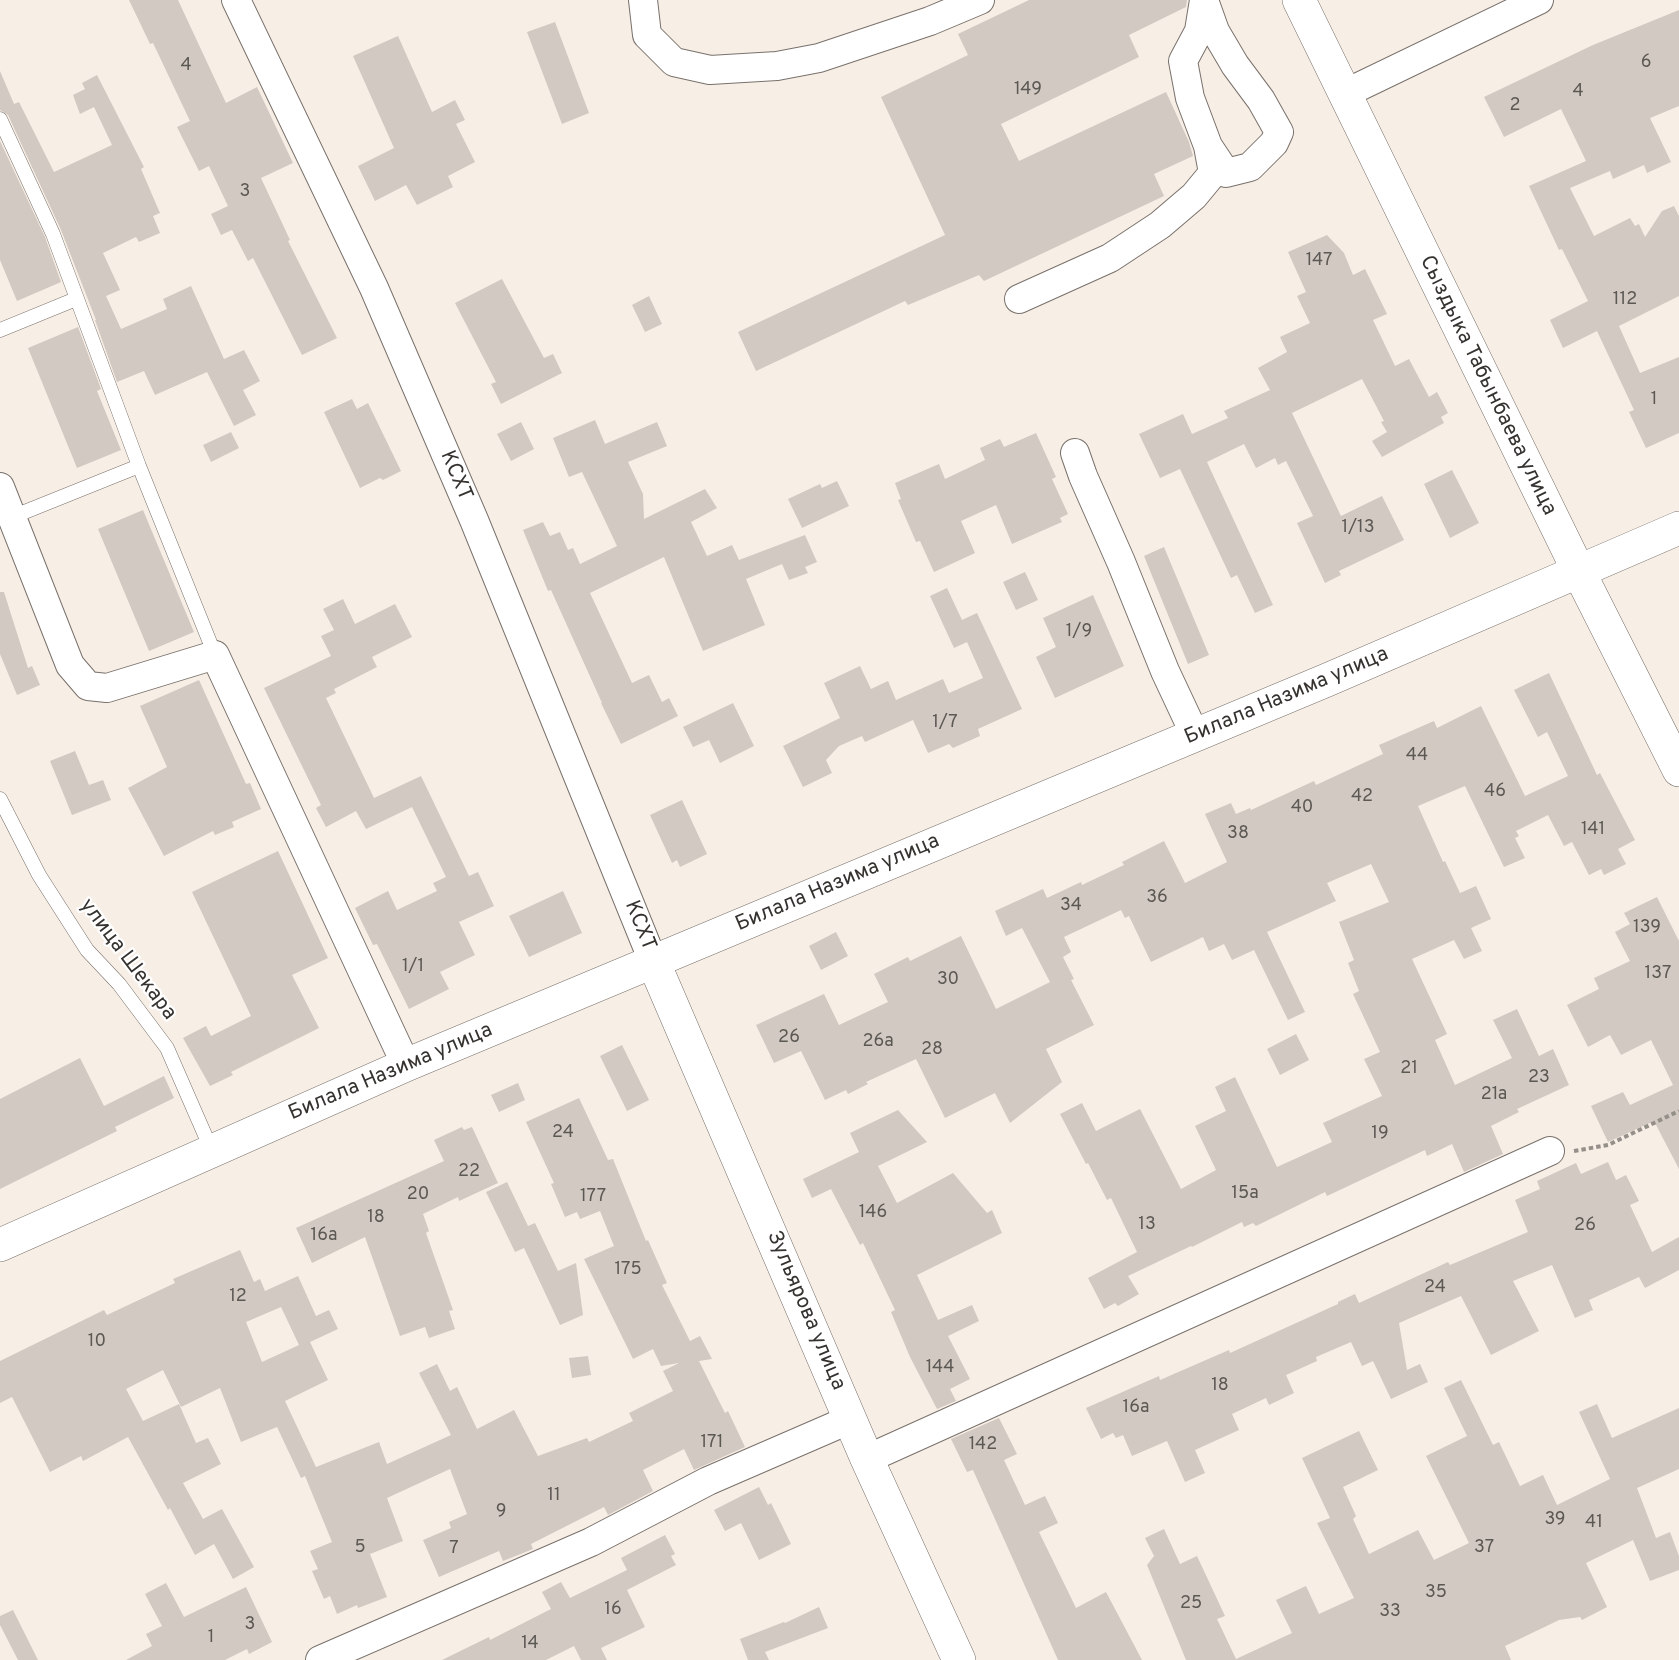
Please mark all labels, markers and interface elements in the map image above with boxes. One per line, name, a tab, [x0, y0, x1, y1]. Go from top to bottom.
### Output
house number: 6	[1641, 52, 1651, 74]
house number: 4	[180, 55, 192, 77]
house number: 149	[1014, 79, 1042, 101]
house number: 4	[1572, 81, 1584, 103]
house number: 2	[1509, 95, 1521, 117]
house number: 3	[240, 181, 250, 203]
house number: 147	[1306, 250, 1332, 272]
street label: Сыздыка Табынбаева улица	[1413, 252, 1561, 520]
house number: 112	[1613, 289, 1637, 311]
house number: 1	[1651, 389, 1657, 411]
street label: КСХТ	[433, 447, 477, 505]
house number: 1/13	[1341, 517, 1375, 539]
house number: 1/9	[1066, 621, 1092, 643]
street label: Билала Назима улица	[1181, 643, 1393, 751]
house number: 1/7	[932, 712, 958, 734]
house number: 44	[1406, 745, 1428, 767]
house number: 46	[1484, 781, 1506, 803]
house number: 42	[1351, 786, 1373, 808]
house number: 40	[1291, 797, 1313, 819]
house number: 141	[1581, 819, 1605, 841]
house number: 38	[1227, 823, 1249, 845]
street label: Билала Назима улица	[732, 830, 944, 938]
house number: 36	[1146, 887, 1168, 909]
street label: улица Шекара	[73, 894, 181, 1026]
house number: 34	[1060, 895, 1082, 917]
street label: КСХТ	[618, 897, 660, 955]
house number: 139	[1633, 917, 1661, 939]
house number: 1/1	[402, 956, 424, 978]
house number: 137	[1645, 963, 1671, 985]
house number: 30	[937, 969, 959, 991]
street label: Билала Назима улица	[285, 1019, 497, 1127]
house number: 26	[778, 1027, 800, 1049]
house number: 26а	[862, 1031, 894, 1053]
house number: 28	[921, 1039, 943, 1061]
house number: 21	[1400, 1058, 1418, 1080]
house number: 23	[1528, 1067, 1550, 1089]
house number: 21а	[1481, 1084, 1507, 1106]
house number: 24	[552, 1122, 574, 1144]
house number: 19	[1371, 1123, 1389, 1145]
house number: 22	[458, 1161, 480, 1183]
house number: 15а	[1231, 1183, 1259, 1205]
house number: 20	[407, 1184, 429, 1206]
house number: 177	[580, 1186, 606, 1208]
house number: 146	[859, 1202, 887, 1224]
house number: 18	[367, 1207, 385, 1229]
house number: 13	[1138, 1214, 1156, 1236]
house number: 26	[1574, 1215, 1596, 1237]
house number: 16а	[311, 1225, 337, 1247]
street label: Зульярова улица	[760, 1227, 850, 1395]
house number: 175	[614, 1259, 642, 1281]
house number: 24	[1424, 1277, 1446, 1299]
house number: 12	[229, 1286, 247, 1308]
house number: 10	[88, 1331, 106, 1353]
house number: 144	[926, 1357, 954, 1379]
house number: 18	[1211, 1375, 1229, 1397]
house number: 16а	[1123, 1397, 1149, 1419]
house number: 171	[700, 1432, 724, 1454]
house number: 142	[969, 1434, 997, 1456]
house number: 11	[547, 1485, 561, 1507]
house number: 9	[496, 1501, 506, 1523]
house number: 39	[1544, 1509, 1566, 1531]
house number: 41	[1585, 1512, 1603, 1534]
house number: 5	[354, 1537, 366, 1559]
house number: 37	[1474, 1537, 1494, 1559]
house number: 7	[449, 1538, 459, 1560]
house number: 35	[1425, 1582, 1447, 1604]
house number: 25	[1180, 1593, 1202, 1615]
house number: 16	[604, 1599, 622, 1621]
house number: 33	[1379, 1601, 1401, 1623]
house number: 3	[245, 1614, 255, 1636]
house number: 1	[208, 1627, 214, 1649]
house number: 14	[521, 1633, 539, 1655]

